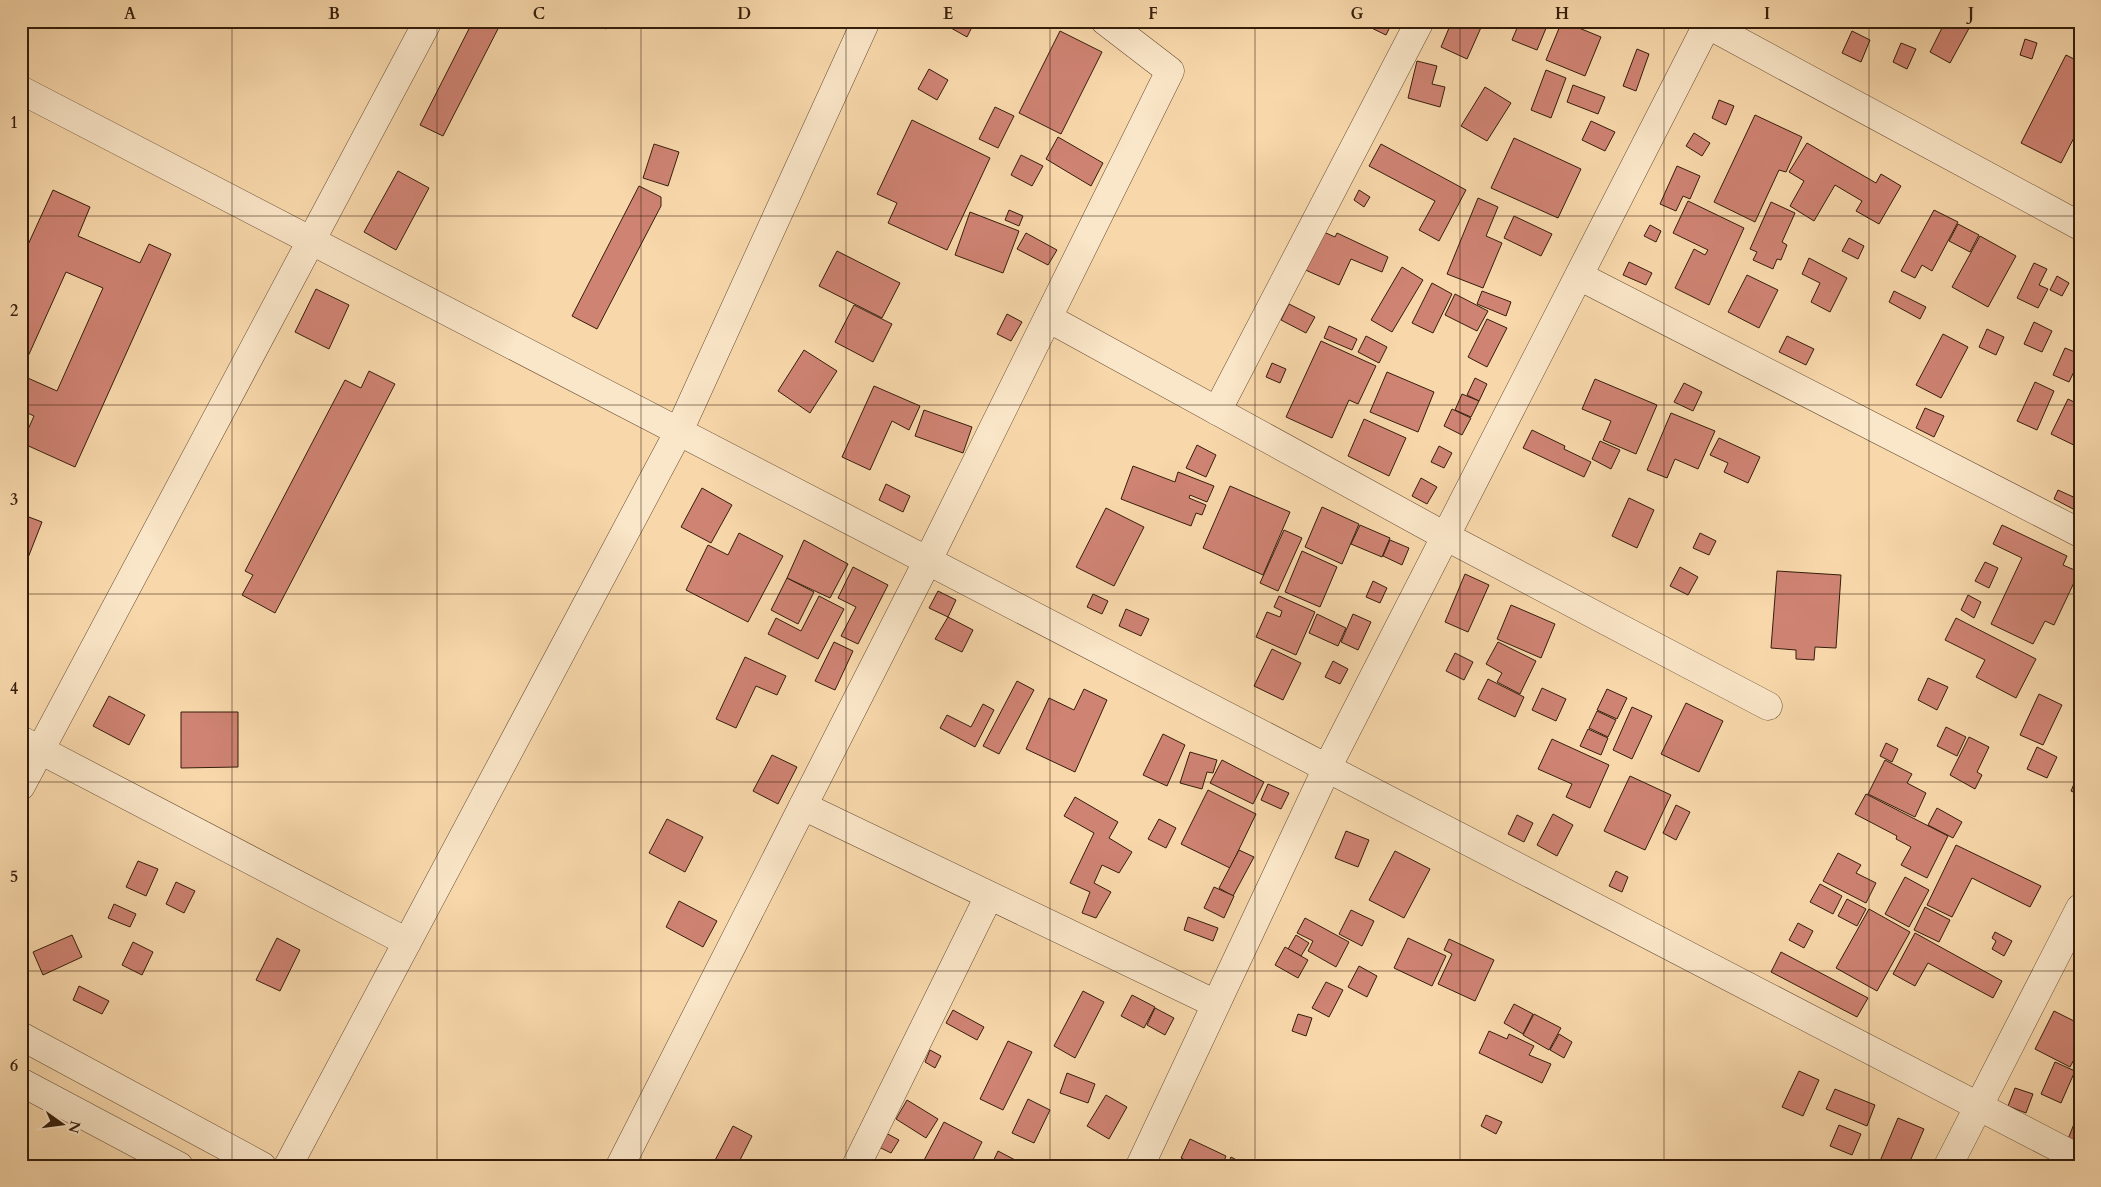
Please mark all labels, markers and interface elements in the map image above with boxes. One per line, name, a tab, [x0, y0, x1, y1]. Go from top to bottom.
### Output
text: A	[124, 3, 136, 25]
text: B	[328, 3, 340, 25]
text: C	[533, 3, 545, 25]
text: D	[737, 3, 751, 25]
text: E	[943, 3, 953, 25]
text: F	[1148, 3, 1158, 25]
text: G	[1350, 3, 1364, 25]
text: H	[1555, 3, 1569, 25]
text: I	[1764, 3, 1770, 25]
text: J	[1966, 3, 1974, 25]
text: 1	[10, 112, 18, 134]
text: 2	[10, 300, 18, 322]
text: 3	[10, 489, 18, 511]
text: 4	[10, 678, 18, 700]
text: 5	[10, 866, 18, 888]
text: 6	[10, 1055, 18, 1077]
north arrow	[38, 1100, 88, 1150]
text: N	[63, 1119, 85, 1135]

